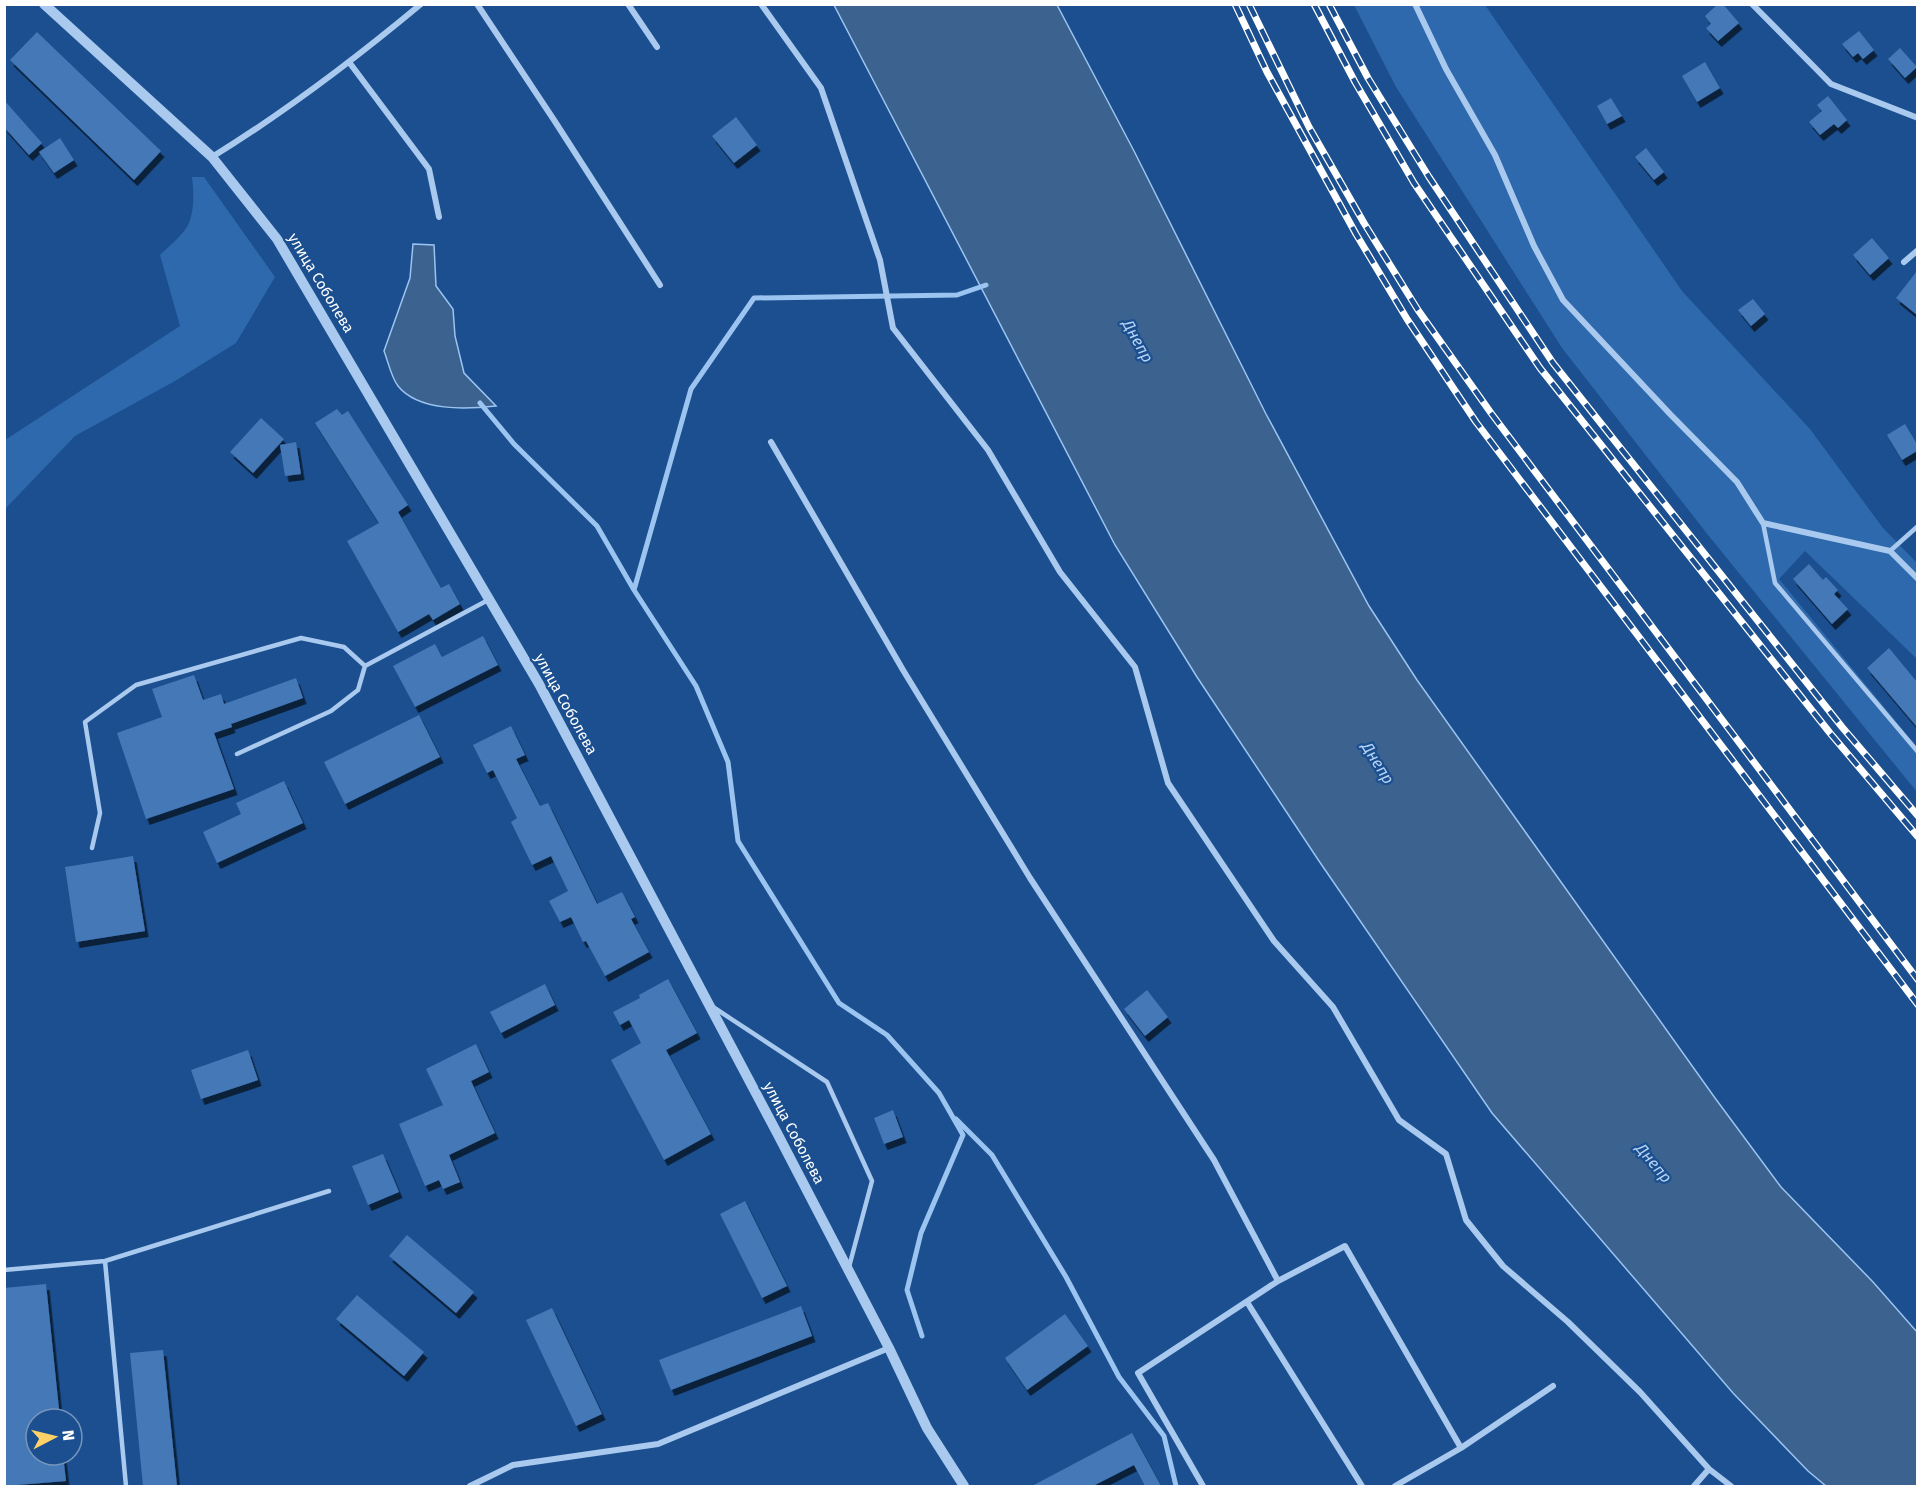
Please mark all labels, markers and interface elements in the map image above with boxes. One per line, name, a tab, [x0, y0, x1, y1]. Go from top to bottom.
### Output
street label: улица Соболева	[284, 230, 358, 336]
water label: Днепр	[1118, 315, 1157, 366]
street label: улица Соболева	[531, 650, 601, 758]
water label: Днепр	[1357, 737, 1398, 788]
street label: улица Соболева	[759, 1079, 829, 1187]
water label: Днепр	[1631, 1138, 1676, 1187]
north arrow	[24, 1407, 84, 1467]
text: N	[58, 1429, 78, 1442]

